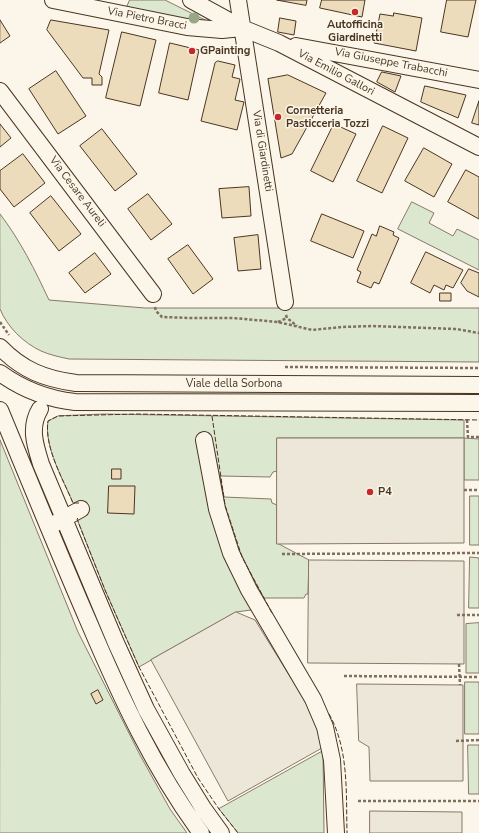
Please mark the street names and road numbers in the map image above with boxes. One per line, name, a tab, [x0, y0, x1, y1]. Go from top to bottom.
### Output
street label: Via Pietro Bracci	[106, 5, 188, 33]
street label: Via Giuseppe Trabacchi	[333, 46, 449, 80]
street label: Via Emilio Gallori	[295, 47, 377, 99]
street label: Via di Giardinetti	[249, 109, 275, 193]
street label: Via Cesare Aureli	[46, 154, 108, 230]
street label: Viale della Sorbona	[186, 377, 282, 391]

